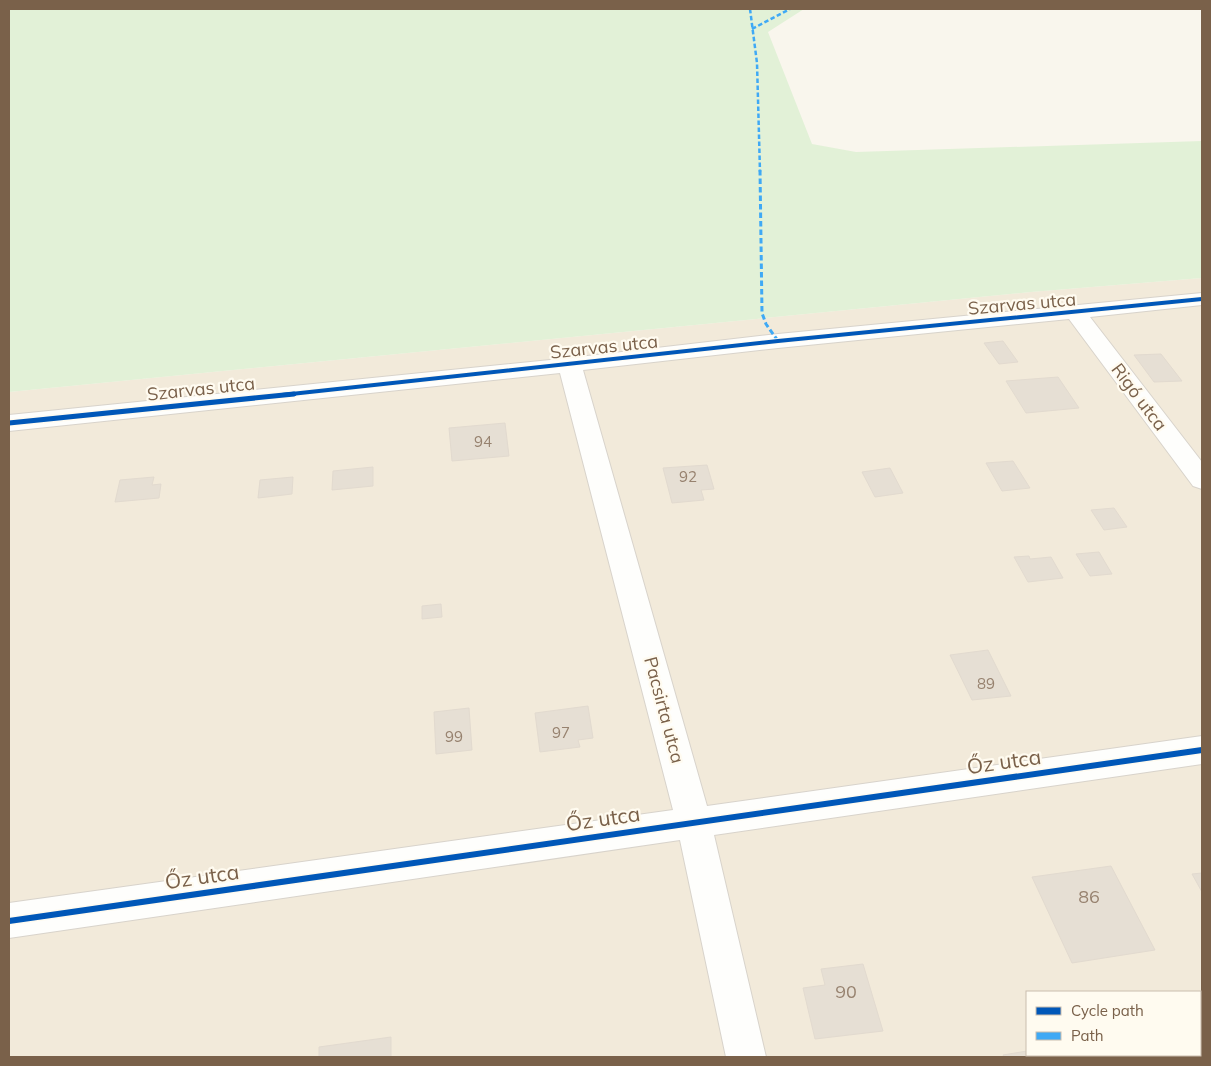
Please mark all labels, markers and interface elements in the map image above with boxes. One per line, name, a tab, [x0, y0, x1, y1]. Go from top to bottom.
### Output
street label: Szarvas utca	[967, 287, 1077, 320]
street label: Szarvas utca	[549, 329, 659, 364]
street label: Rigó utca	[1106, 358, 1172, 435]
street label: Szarvas utca	[146, 371, 256, 406]
house number: 94	[474, 432, 492, 451]
house number: 92	[679, 467, 697, 486]
street label: Pacsirta utca	[639, 654, 690, 766]
house number: 89	[977, 674, 995, 693]
house number: 97	[552, 723, 570, 742]
house number: 99	[445, 727, 463, 746]
street label: Őz utca	[965, 743, 1043, 779]
street label: Őz utca	[564, 800, 642, 836]
street label: Őz utca	[163, 858, 241, 894]
house number: 86	[1078, 885, 1100, 908]
house number: 90	[835, 980, 857, 1003]
legend	[1026, 991, 1201, 1056]
text: Cycle path	[1071, 1001, 1144, 1020]
text: Path	[1071, 1026, 1103, 1045]

